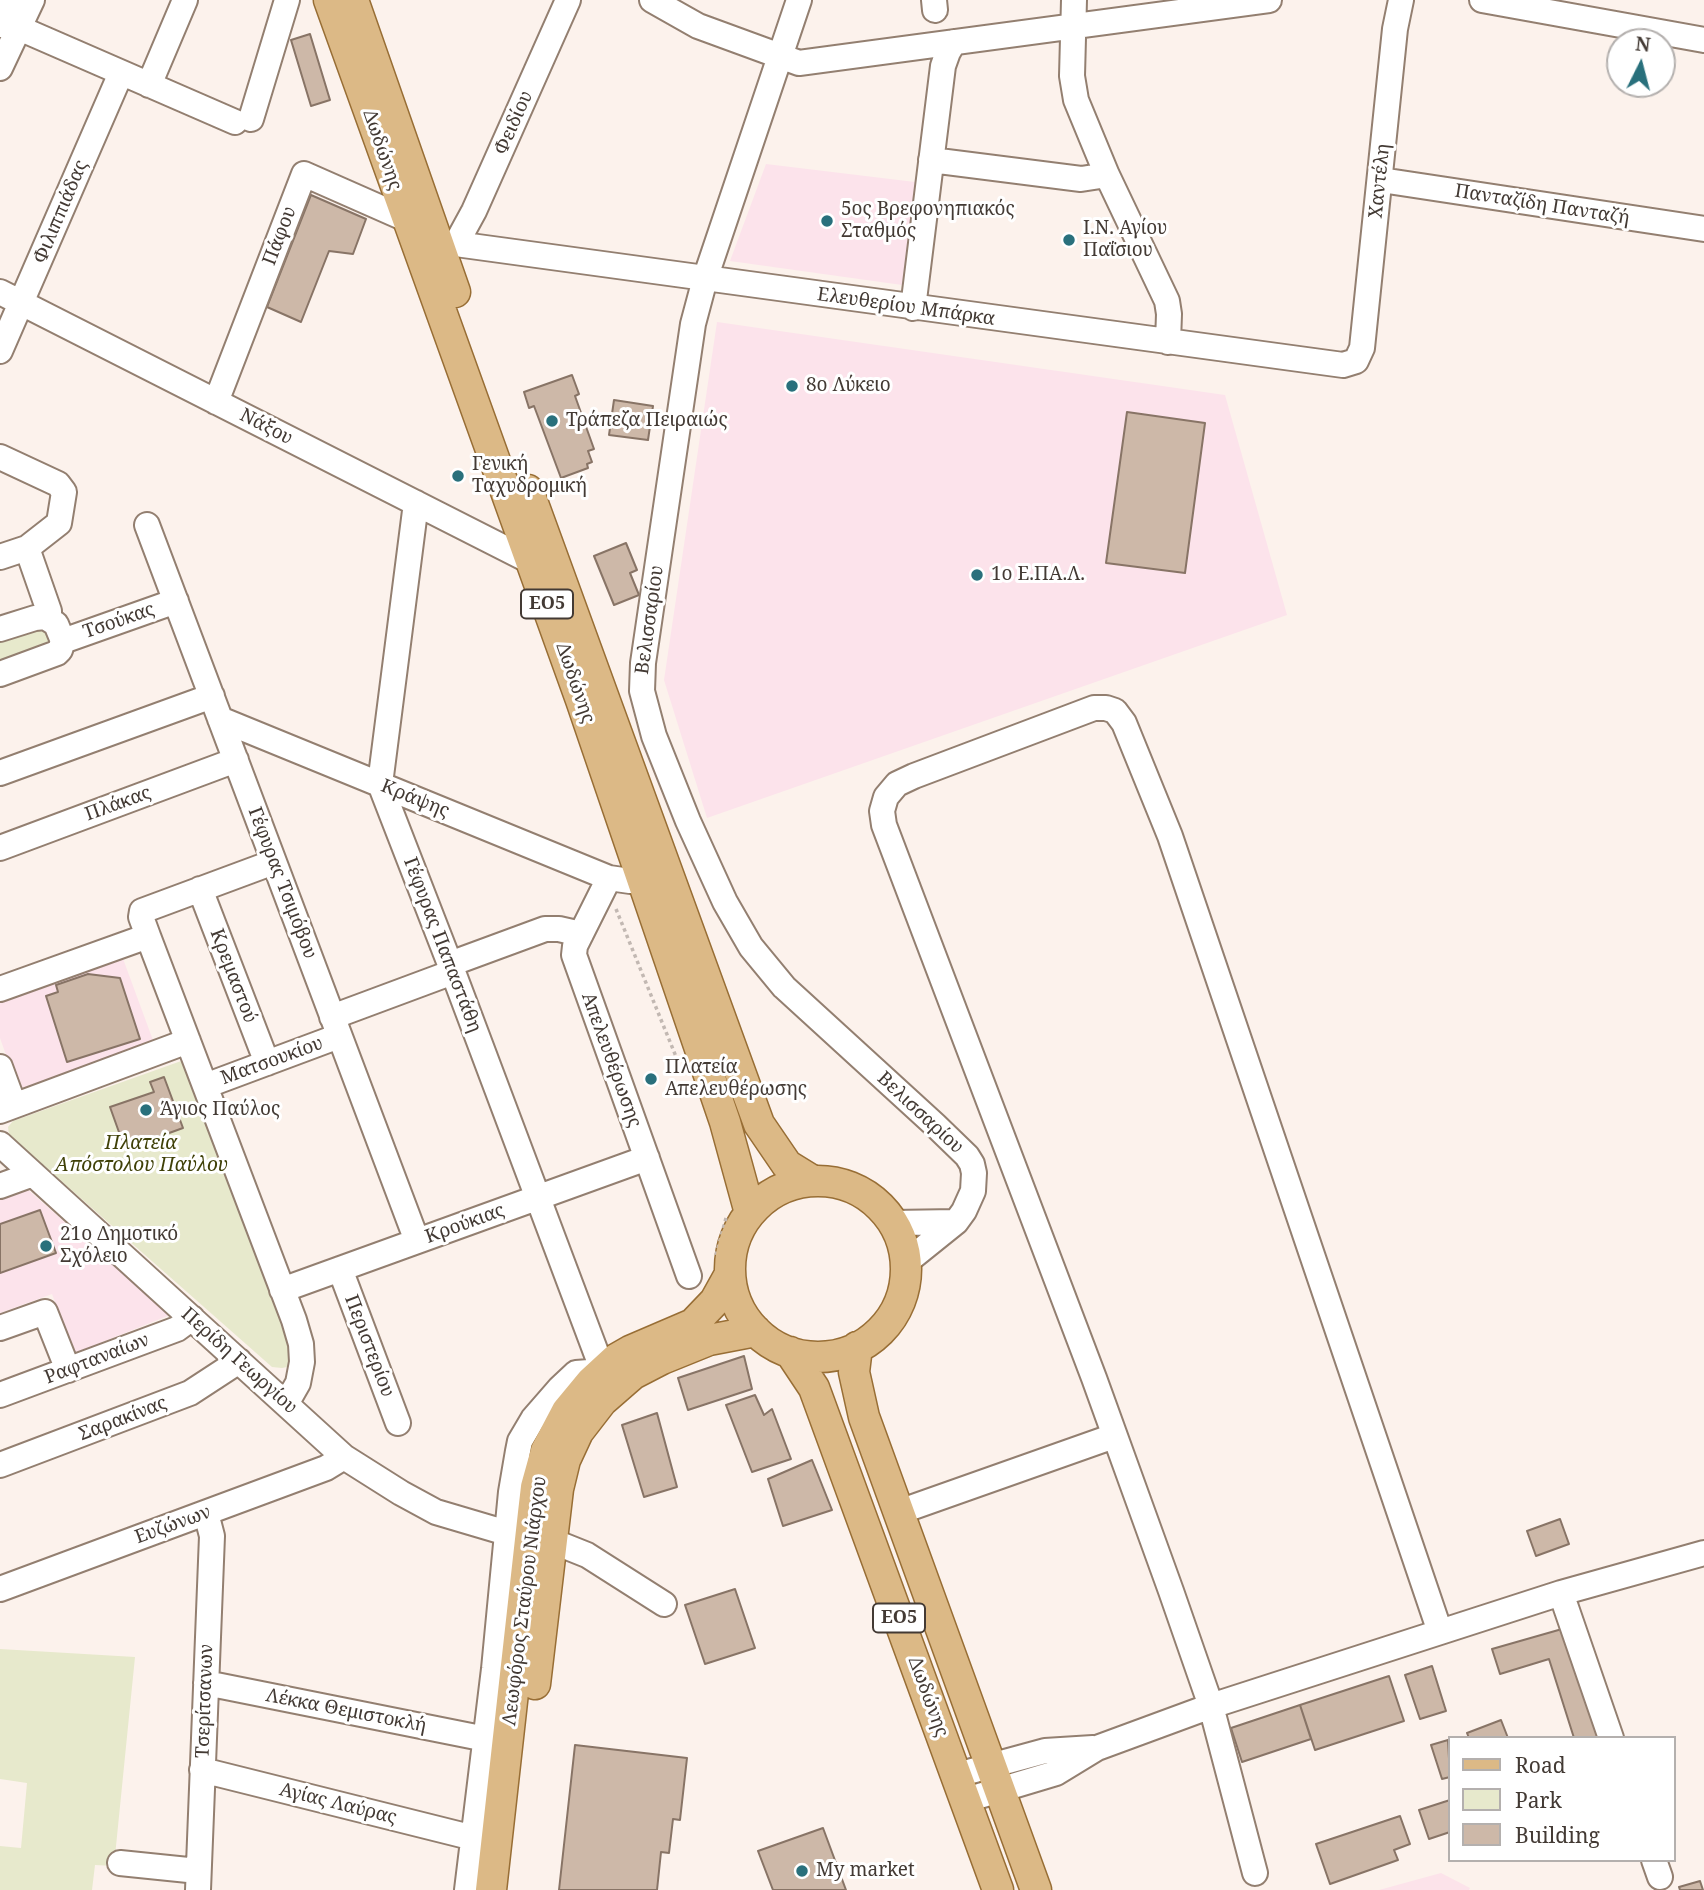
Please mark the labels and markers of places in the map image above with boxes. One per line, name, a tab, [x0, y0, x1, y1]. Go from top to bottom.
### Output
place label: 5ος Βρεφονηπιακός Σταθμός	[841, 199, 1015, 243]
marker: 5ος Βρεφονηπιακός Σταθμός	[819, 213, 835, 229]
place label: Ι.Ν. Αγίου Παΐσιου	[1083, 218, 1167, 262]
marker: Ι.Ν. Αγίου Παΐσιου	[1061, 232, 1077, 248]
place label: 8ο Λύκειο	[806, 375, 891, 397]
marker: 8ο Λύκειο	[784, 378, 800, 394]
place label: Τράπεζα Πειραιώς	[566, 410, 728, 432]
marker: Τράπεζα Πειραιώς	[544, 413, 560, 429]
place label: Γενική Ταχυδρομική	[472, 454, 587, 498]
marker: Γενική Ταχυδρομική	[450, 468, 466, 484]
place label: 1ο Ε.ΠΑ.Λ.	[991, 564, 1085, 586]
marker: 1ο Ε.ΠΑ.Λ.	[969, 567, 985, 583]
place label: Πλατεία Απελευθέρωσης	[665, 1057, 807, 1101]
marker: Πλατεία Απελευθέρωσης	[643, 1071, 659, 1087]
place label: Άγιος Παύλος	[160, 1099, 280, 1121]
marker: Άγιος Παύλος	[138, 1102, 154, 1118]
place label: 21ο Δημοτικό Σχόλειο	[60, 1224, 178, 1268]
marker: 21ο Δημοτικό Σχόλειο	[38, 1238, 54, 1254]
place label: My market	[816, 1860, 915, 1882]
marker: My market	[794, 1863, 810, 1879]

